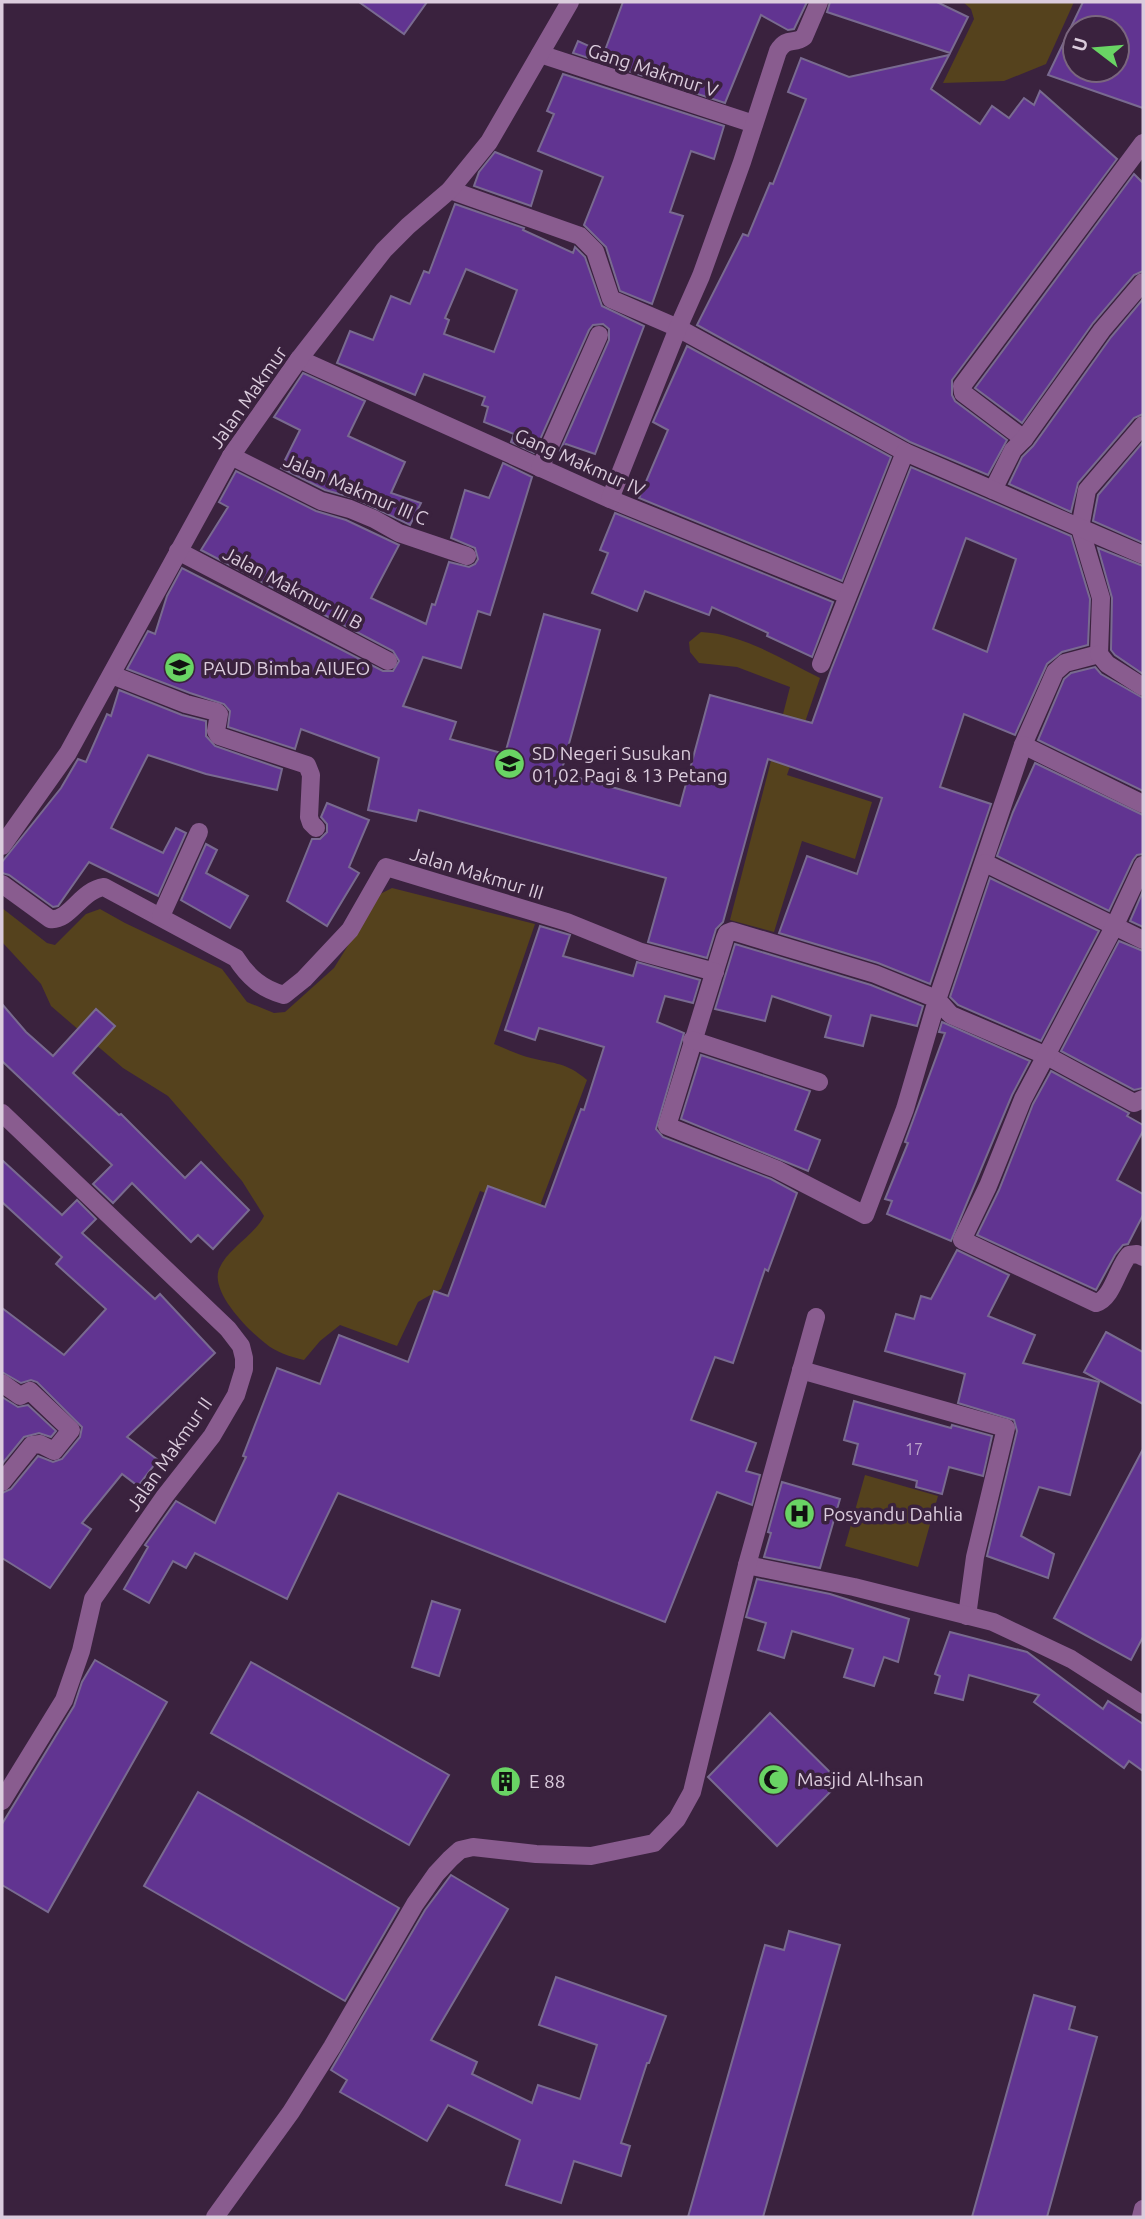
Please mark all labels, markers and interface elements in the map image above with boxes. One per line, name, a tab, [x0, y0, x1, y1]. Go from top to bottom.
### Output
north arrow	[1061, 14, 1131, 84]
text: U	[1067, 35, 1092, 54]
street label: Gang Makmur V	[585, 39, 721, 101]
street label: Jalan Makmur	[205, 342, 291, 452]
street label: Gang Makmur IV	[512, 423, 648, 501]
street label: Jalan Makmur III C	[281, 449, 432, 529]
street label: Jalan Makmur III B	[220, 542, 366, 634]
school or university icon: PAUD Bimba AIUEO	[163, 651, 197, 685]
place label: PAUD Bimba AIUEO	[203, 657, 370, 679]
place label: SD Negeri Susukan 01,02 Pagi & 13 Petang	[532, 742, 728, 786]
school or university icon: SD Negeri Susukan 01,02 Pagi & 13 Petang	[492, 747, 526, 781]
street label: Jalan Makmur III	[408, 842, 546, 904]
street label: Jalan Makmur II	[122, 1393, 216, 1515]
house number: 17	[905, 1440, 923, 1458]
hospital icon: Posyandu Dahlia	[783, 1497, 817, 1531]
place label: Posyandu Dahlia	[823, 1503, 963, 1525]
mosque icon: Masjid Al-Ihsan	[757, 1762, 791, 1796]
building icon: E 88	[489, 1764, 523, 1798]
place label: Masjid Al-Ihsan	[797, 1768, 924, 1790]
place label: E 88	[529, 1770, 565, 1792]

